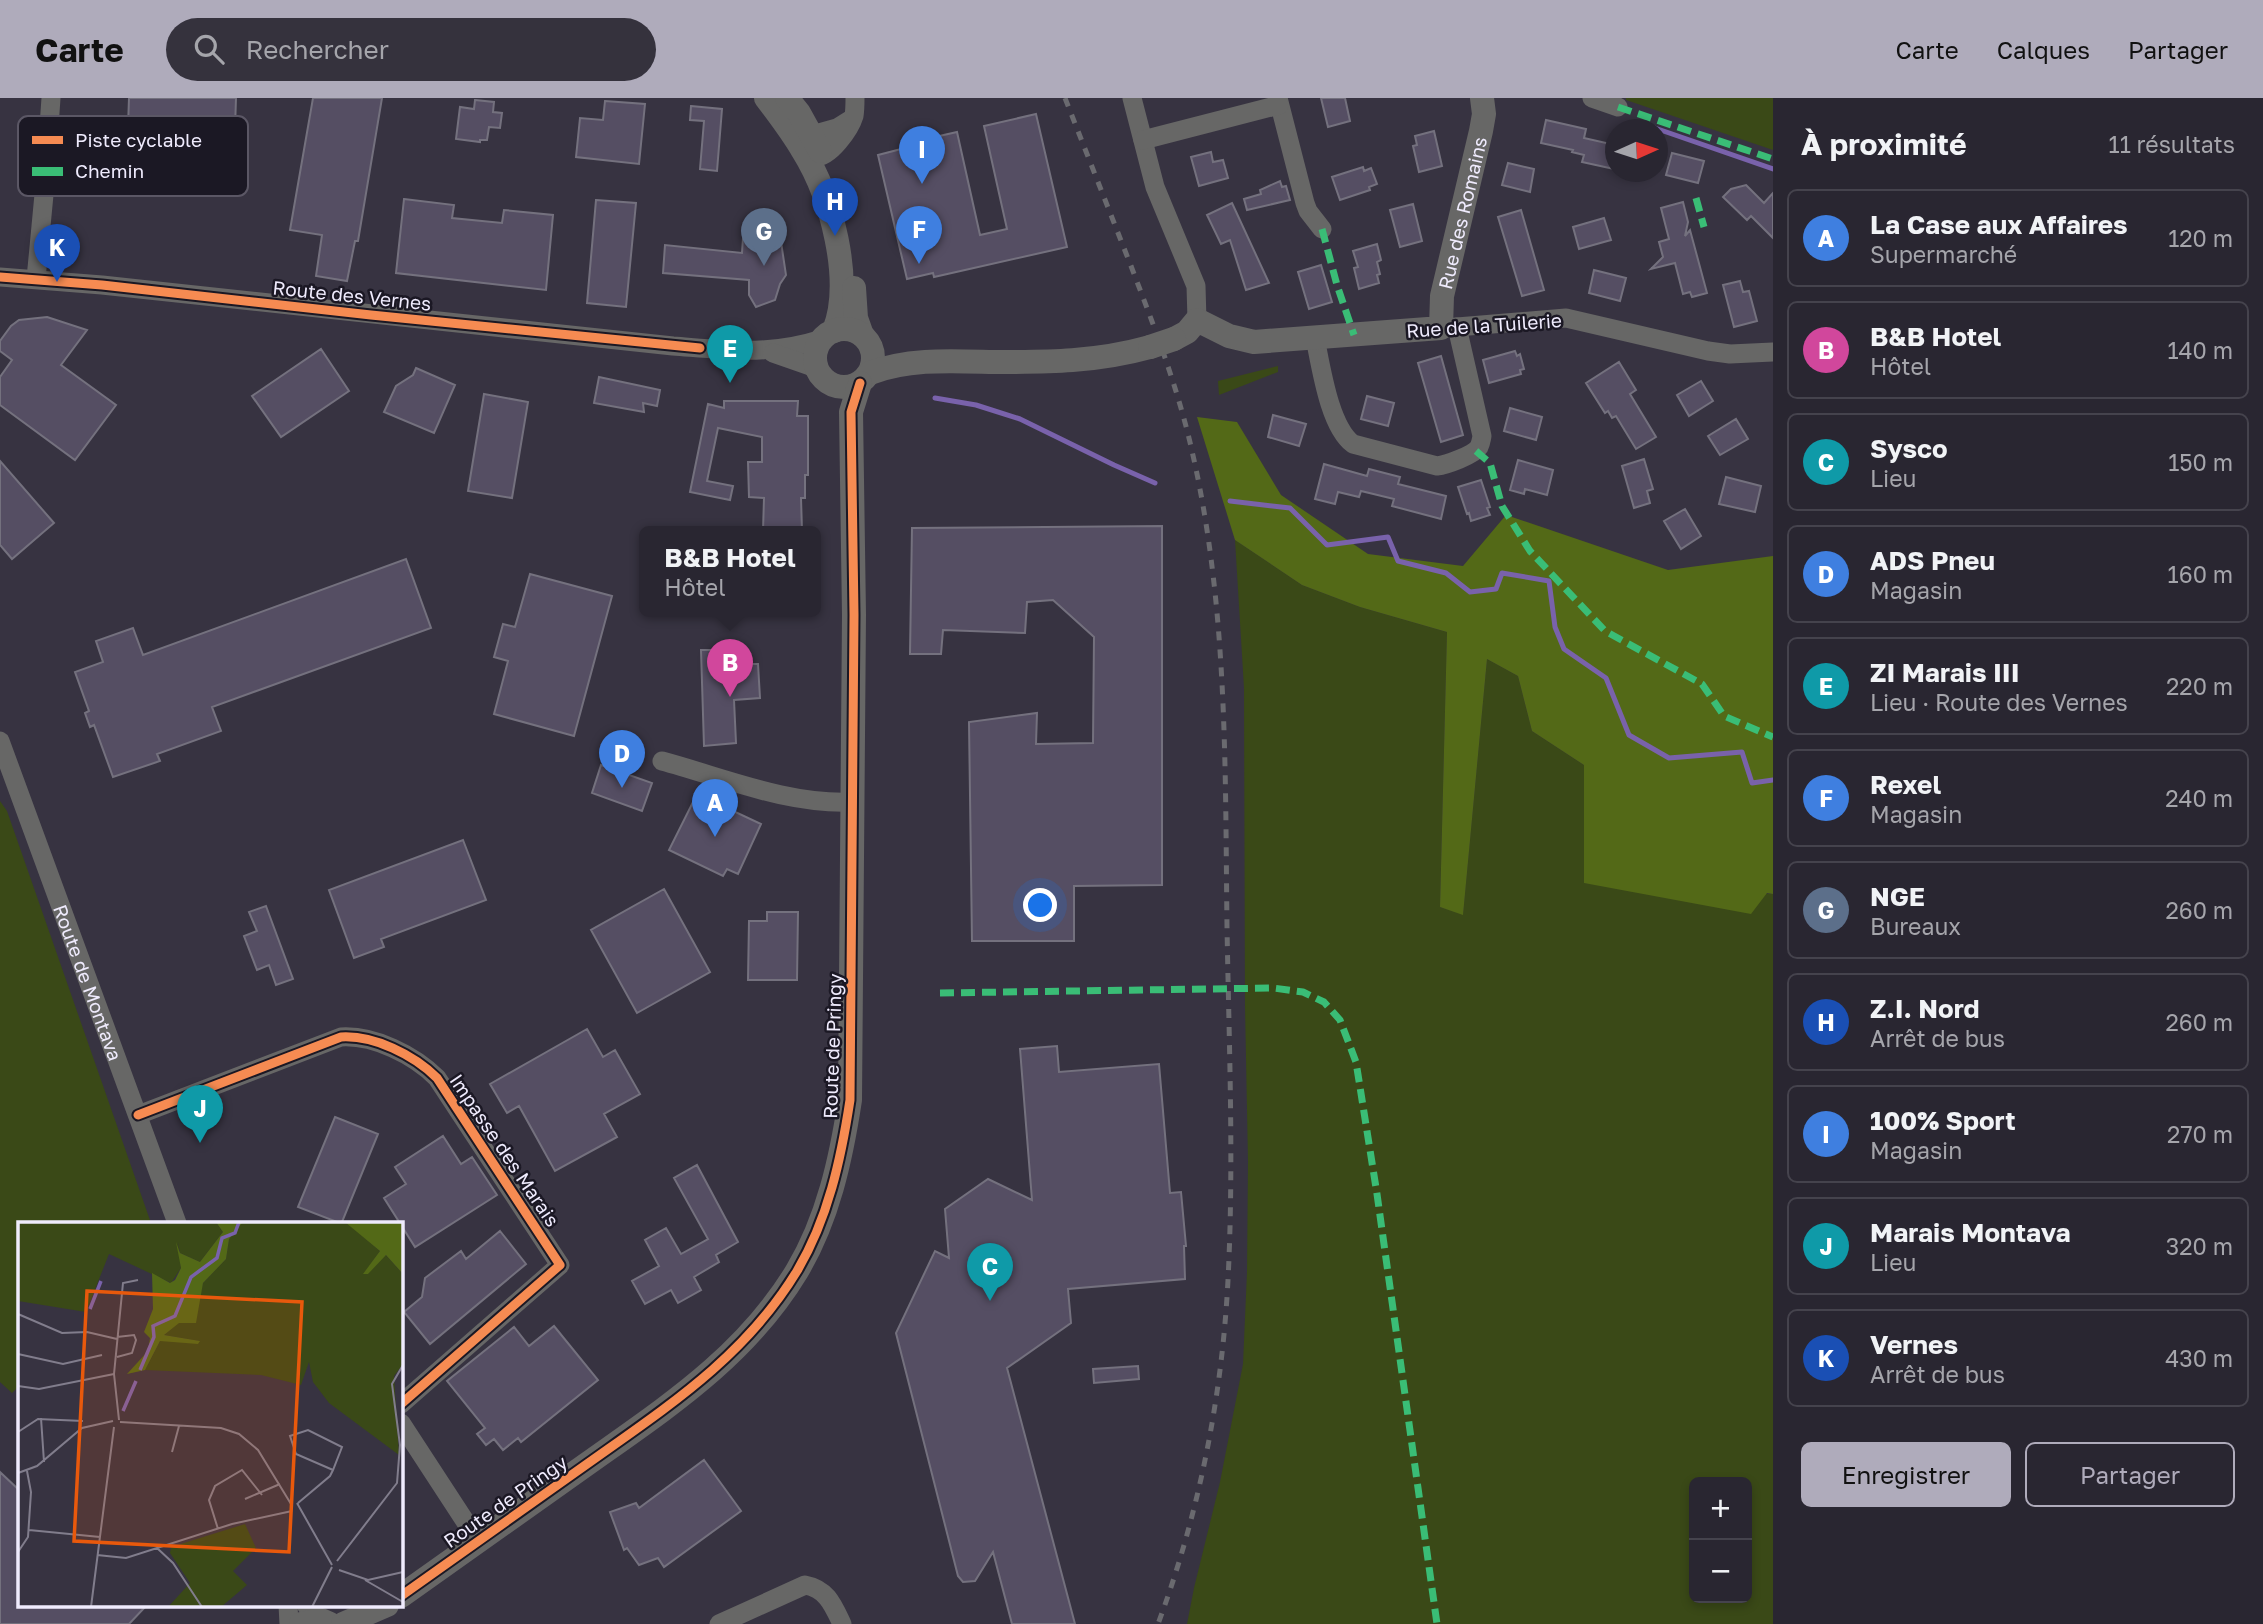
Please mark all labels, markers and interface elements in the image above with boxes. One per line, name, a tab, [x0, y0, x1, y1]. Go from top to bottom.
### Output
search box	[166, 18, 656, 81]
text: Carte	[35, 30, 124, 69]
icon: search	[190, 30, 228, 68]
text: Rechercher	[246, 34, 389, 65]
text: Carte	[1895, 35, 1959, 64]
text: Calques	[1997, 35, 2090, 64]
text: Partager	[2128, 35, 2228, 64]
legend	[18, 116, 248, 196]
north arrow	[1605, 119, 1668, 182]
pin: I	[899, 126, 945, 184]
text: À proximité	[1801, 126, 1967, 162]
text: Piste cyclable	[75, 128, 202, 151]
text: 11 résultats	[2109, 130, 2235, 158]
street label: Rue des Romains	[1433, 134, 1491, 291]
text: Chemin	[75, 159, 144, 182]
pin: H	[812, 178, 858, 236]
pin: F	[896, 206, 942, 264]
pin: G	[741, 208, 787, 266]
text: La Case aux Affaires	[1870, 209, 2128, 240]
pin: K	[34, 224, 80, 282]
text: A	[1818, 224, 1834, 252]
text: 120 m	[2168, 224, 2233, 252]
text: Supermarché	[1870, 240, 2017, 268]
street label: Route des Vernes	[272, 275, 432, 315]
street label: Rue de la Tuilerie	[1405, 308, 1563, 342]
text: B&B Hotel	[1870, 321, 2001, 352]
pin: E	[707, 325, 753, 383]
text: B	[1818, 336, 1834, 364]
text: 140 m	[2167, 336, 2233, 364]
text: Hôtel	[1870, 352, 1931, 380]
text: Sysco	[1870, 433, 1948, 464]
text: C	[1818, 448, 1834, 476]
text: 150 m	[2168, 448, 2233, 476]
text: Lieu	[1870, 464, 1917, 492]
popup	[639, 526, 821, 617]
text: B&B Hotel	[664, 542, 796, 573]
text: ADS Pneu	[1870, 545, 1995, 576]
text: D	[1818, 560, 1834, 588]
text: 160 m	[2168, 560, 2233, 588]
text: Hôtel	[664, 573, 726, 601]
text: Magasin	[1870, 576, 1962, 604]
pin: B	[707, 639, 753, 697]
text: ZI Marais III	[1870, 657, 2019, 688]
text: E	[1819, 672, 1833, 700]
text: 220 m	[2166, 672, 2233, 700]
text: Lieu · Route des Vernes	[1870, 688, 2128, 716]
pin: D	[599, 730, 645, 788]
text: Rexel	[1870, 769, 1941, 800]
pin: A	[692, 779, 738, 837]
text: F	[1819, 784, 1833, 812]
text: 240 m	[2165, 784, 2233, 812]
text: Magasin	[1870, 800, 1962, 828]
text: NGE	[1870, 881, 1925, 912]
your location	[1023, 888, 1057, 922]
text: G	[1818, 896, 1834, 924]
text: 260 m	[2165, 896, 2233, 924]
street label: Route de Montava	[49, 901, 128, 1063]
text: Bureaux	[1870, 912, 1961, 940]
street label: Route de Pringy	[818, 973, 846, 1119]
text: Z.I. Nord	[1870, 993, 1979, 1024]
text: H	[1817, 1008, 1835, 1036]
text: 260 m	[2165, 1008, 2233, 1036]
text: Arrêt de bus	[1870, 1024, 2005, 1052]
street label: Impasse des Marais	[445, 1069, 565, 1231]
pin: J	[177, 1085, 223, 1143]
text: 100% Sport	[1870, 1105, 2016, 1136]
text: I	[1822, 1120, 1830, 1148]
text: 270 m	[2167, 1120, 2233, 1148]
text: Magasin	[1870, 1136, 1962, 1164]
text: Marais Montava	[1870, 1217, 2071, 1248]
inset map	[18, 1222, 402, 1606]
text: J	[1819, 1232, 1833, 1260]
text: 320 m	[2166, 1232, 2233, 1260]
pin: C	[967, 1243, 1013, 1301]
text: Lieu	[1870, 1248, 1917, 1276]
text: Vernes	[1870, 1329, 1958, 1360]
text: K	[1818, 1344, 1834, 1372]
text: 430 m	[2165, 1344, 2233, 1372]
text: Arrêt de bus	[1870, 1360, 2005, 1388]
button: Enregistrer	[1801, 1442, 2011, 1507]
button: Partager	[2025, 1442, 2235, 1507]
street label: Route de Pringy	[439, 1450, 571, 1552]
map controls	[1689, 1477, 1752, 1603]
button: +	[1689, 1477, 1752, 1540]
button: −	[1689, 1540, 1752, 1603]

